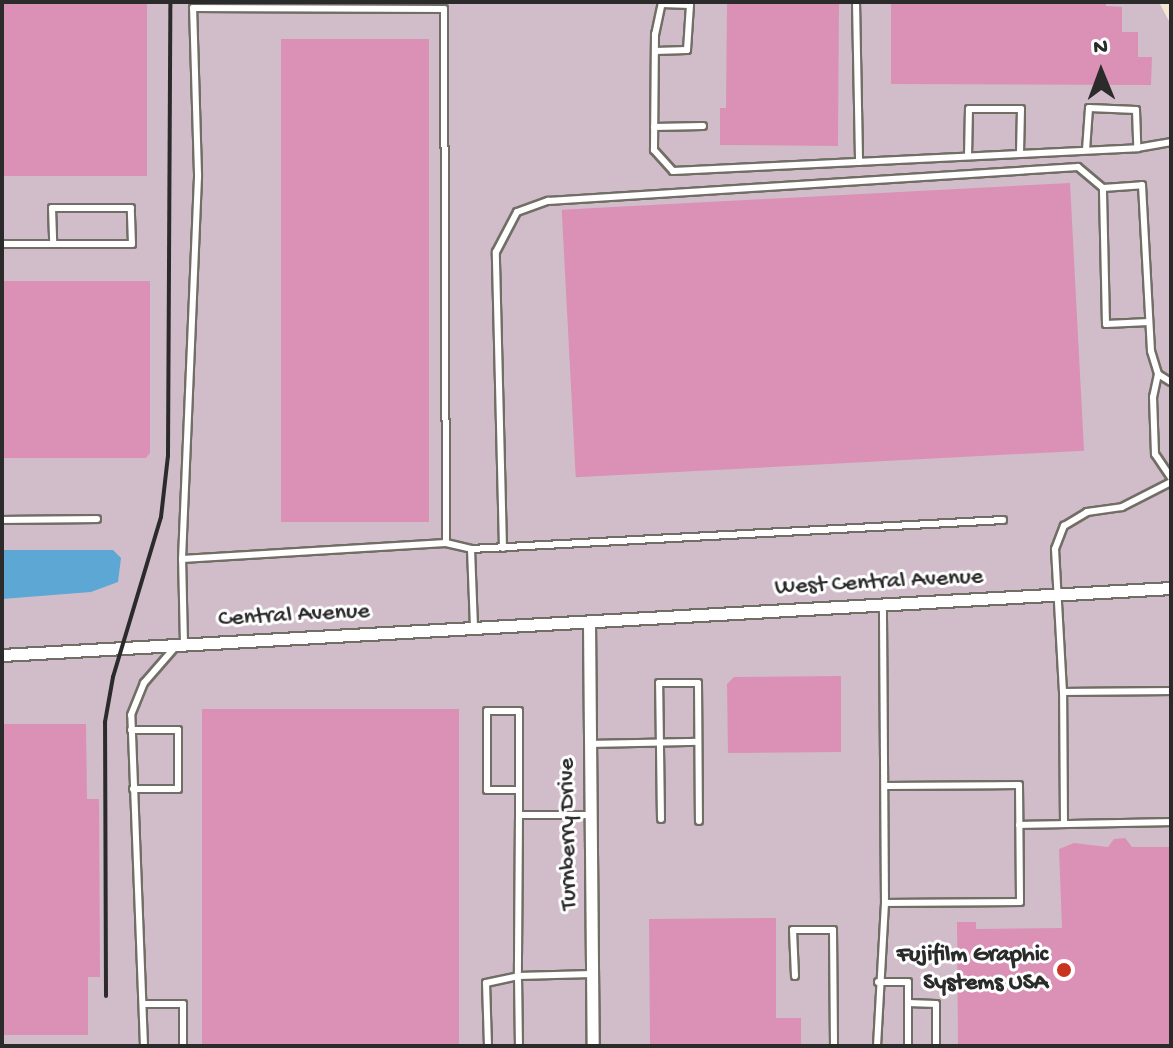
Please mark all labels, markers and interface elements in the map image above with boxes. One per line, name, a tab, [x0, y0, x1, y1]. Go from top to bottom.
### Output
north arrow	[1061, 32, 1141, 112]
text: N	[1093, 35, 1108, 61]
street label: West Central Avenue	[774, 563, 984, 603]
street label: Central Avenue	[218, 598, 370, 634]
street label: Turnberry Drive	[553, 758, 585, 910]
place label: Fujifilm Graphic Systems USA	[897, 942, 1048, 998]
marker: Fujifilm Graphic Systems USA	[1055, 961, 1073, 979]

